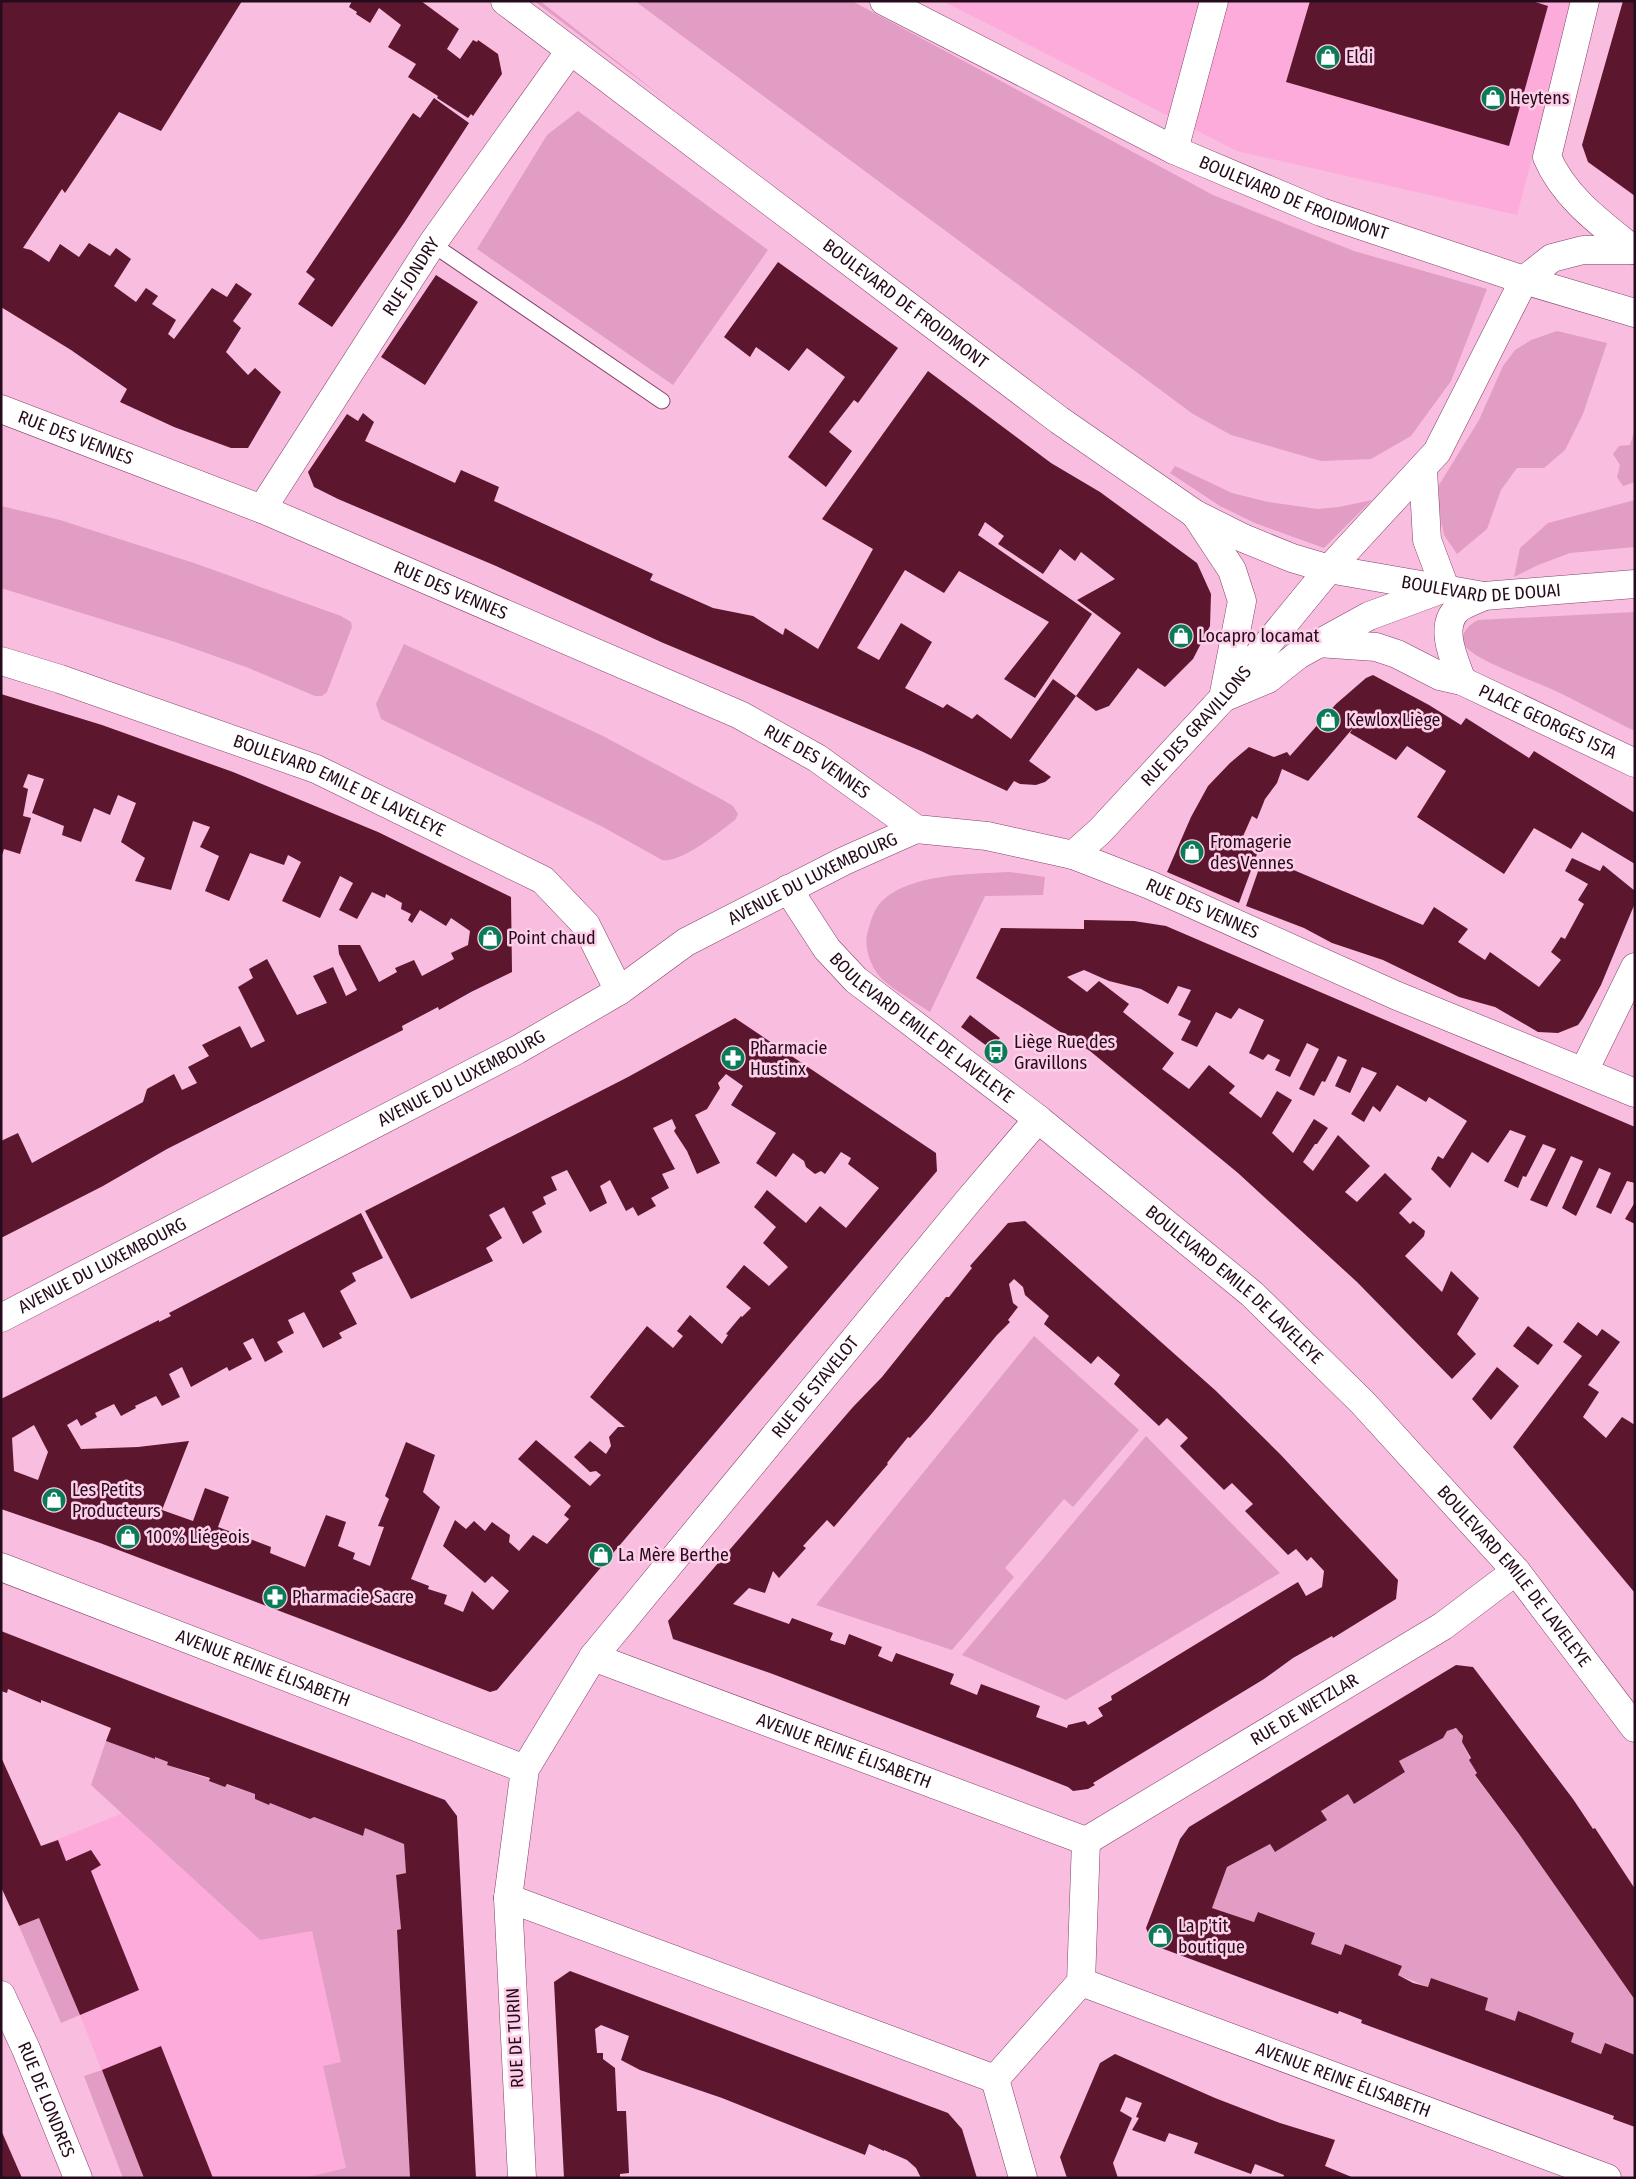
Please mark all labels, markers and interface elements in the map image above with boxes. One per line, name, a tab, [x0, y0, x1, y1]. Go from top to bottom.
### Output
shop icon: Eldi	[1315, 44, 1341, 70]
place label: Eldi	[1346, 46, 1373, 68]
shop icon: Heytens	[1480, 85, 1506, 111]
place label: Heytens	[1510, 87, 1570, 109]
street label: BOULEVARD DE FROIDMONT	[1196, 151, 1392, 245]
street label: RUE JONDRY	[378, 233, 444, 320]
street label: BOULEVARD DE FROIDMONT	[818, 234, 993, 374]
street label: RUE DES VENNES	[15, 406, 136, 470]
street label: RUE DES VENNES	[391, 556, 511, 625]
street label: BOULEVARD DE DOUAI	[1400, 571, 1561, 607]
shop icon: Locapro locamat	[1168, 623, 1194, 649]
place label: Locapro locamat	[1198, 625, 1320, 647]
street label: RUE DES GRAVILLONS	[1136, 661, 1256, 791]
street label: PLACE GEORGES ISTA	[1475, 680, 1621, 764]
shop icon: Kewlox Liège	[1315, 707, 1341, 733]
place label: Kewlox Liège	[1346, 709, 1441, 731]
street label: RUE DES VENNES	[760, 720, 874, 803]
street label: BOULEVARD EMILE DE LAVELEYE	[230, 730, 449, 842]
street label: AVENUE DU LUXEMBOURG	[724, 828, 901, 930]
place label: Fromagerie des Vennes	[1210, 831, 1294, 874]
shop icon: Fromagerie des Vennes	[1179, 839, 1205, 865]
street label: RUE DES VENNES	[1142, 874, 1262, 943]
shop icon: Point chaud	[477, 925, 503, 951]
place label: Point chaud	[508, 927, 596, 949]
street label: BOULEVARD EMILE DE LAVELEYE	[825, 948, 1018, 1108]
street label: AVENUE DU LUXEMBOURG	[374, 1025, 549, 1131]
place label: Liège Rue des Gravillons	[1014, 1031, 1116, 1074]
place label: Pharmacie Hustinx	[750, 1037, 828, 1080]
bus stop icon: Liège Rue des Gravillons	[983, 1039, 1009, 1065]
pharmacy icon: Pharmacie Hustinx	[720, 1045, 746, 1071]
street label: BOULEVARD EMILE DE LAVELEYE	[1141, 1201, 1328, 1369]
street label: AVENUE DU LUXEMBOURG	[14, 1213, 190, 1318]
street label: RUE DE STAVELOT	[767, 1331, 864, 1442]
place label: Les Petits Producteurs	[72, 1479, 161, 1522]
street label: BOULEVARD EMILE DE LAVELEYE	[1432, 1481, 1596, 1671]
shop icon: Les Petits Producteurs	[41, 1487, 67, 1513]
shop icon: 100% Liégeois	[115, 1524, 141, 1550]
place label: 100% Liégeois	[146, 1526, 250, 1548]
shop icon: La Mère Berthe	[588, 1542, 614, 1568]
place label: La Mère Berthe	[618, 1544, 729, 1566]
pharmacy icon: Pharmacie Sacre	[262, 1584, 288, 1610]
place label: Pharmacie Sacre	[292, 1586, 414, 1608]
street label: AVENUE REINE ÉLISABETH	[173, 1625, 353, 1712]
street label: RUE DE WETZLAR	[1247, 1668, 1362, 1750]
street label: AVENUE REINE ÉLISABETH	[754, 1708, 934, 1793]
place label: La p'tit boutique	[1178, 1915, 1245, 1958]
shop icon: La p'tit boutique	[1147, 1923, 1173, 1949]
street label: RUE DE TURIN	[501, 1987, 529, 2089]
street label: AVENUE REINE ÉLISABETH	[1253, 2037, 1434, 2122]
street label: RUE DE LONDRES	[13, 2038, 80, 2161]

